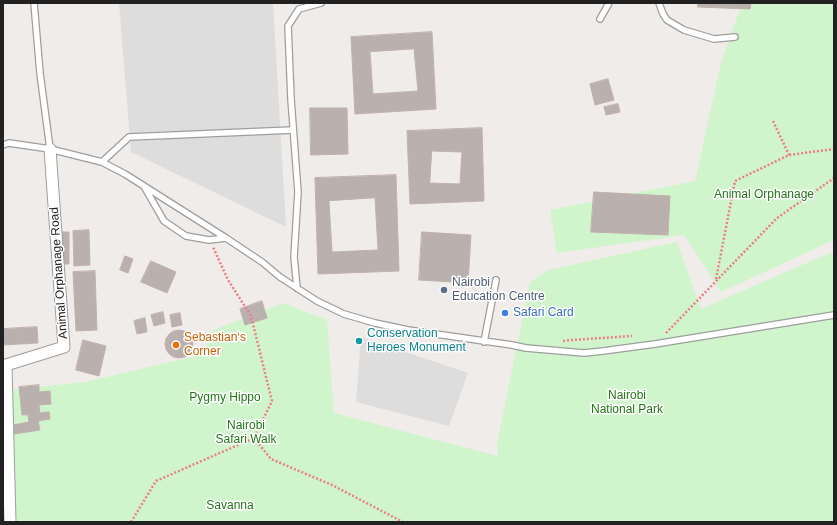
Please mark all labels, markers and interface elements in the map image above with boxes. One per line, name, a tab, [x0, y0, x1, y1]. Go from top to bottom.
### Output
park label: Animal Orphanage	[714, 188, 814, 202]
street label: Animal Orphanage Road	[47, 207, 71, 339]
place label: Nairobi Education Centre	[452, 276, 545, 304]
marker: Nairobi Education Centre	[439, 285, 449, 295]
place label: Safari Card	[513, 306, 574, 320]
marker: Safari Card	[500, 308, 510, 318]
place label: Conservation Heroes Monument	[367, 327, 466, 355]
place label: Sebastian‘s Corner	[184, 331, 246, 359]
marker: Conservation Heroes Monument	[354, 336, 364, 346]
marker: Sebastian‘s Corner	[171, 340, 181, 350]
park label: Nairobi National Park	[591, 389, 663, 417]
park label: Pygmy Hippo	[189, 391, 261, 405]
park label: Nairobi Safari Walk	[216, 419, 276, 447]
park label: Savanna	[206, 499, 254, 513]

